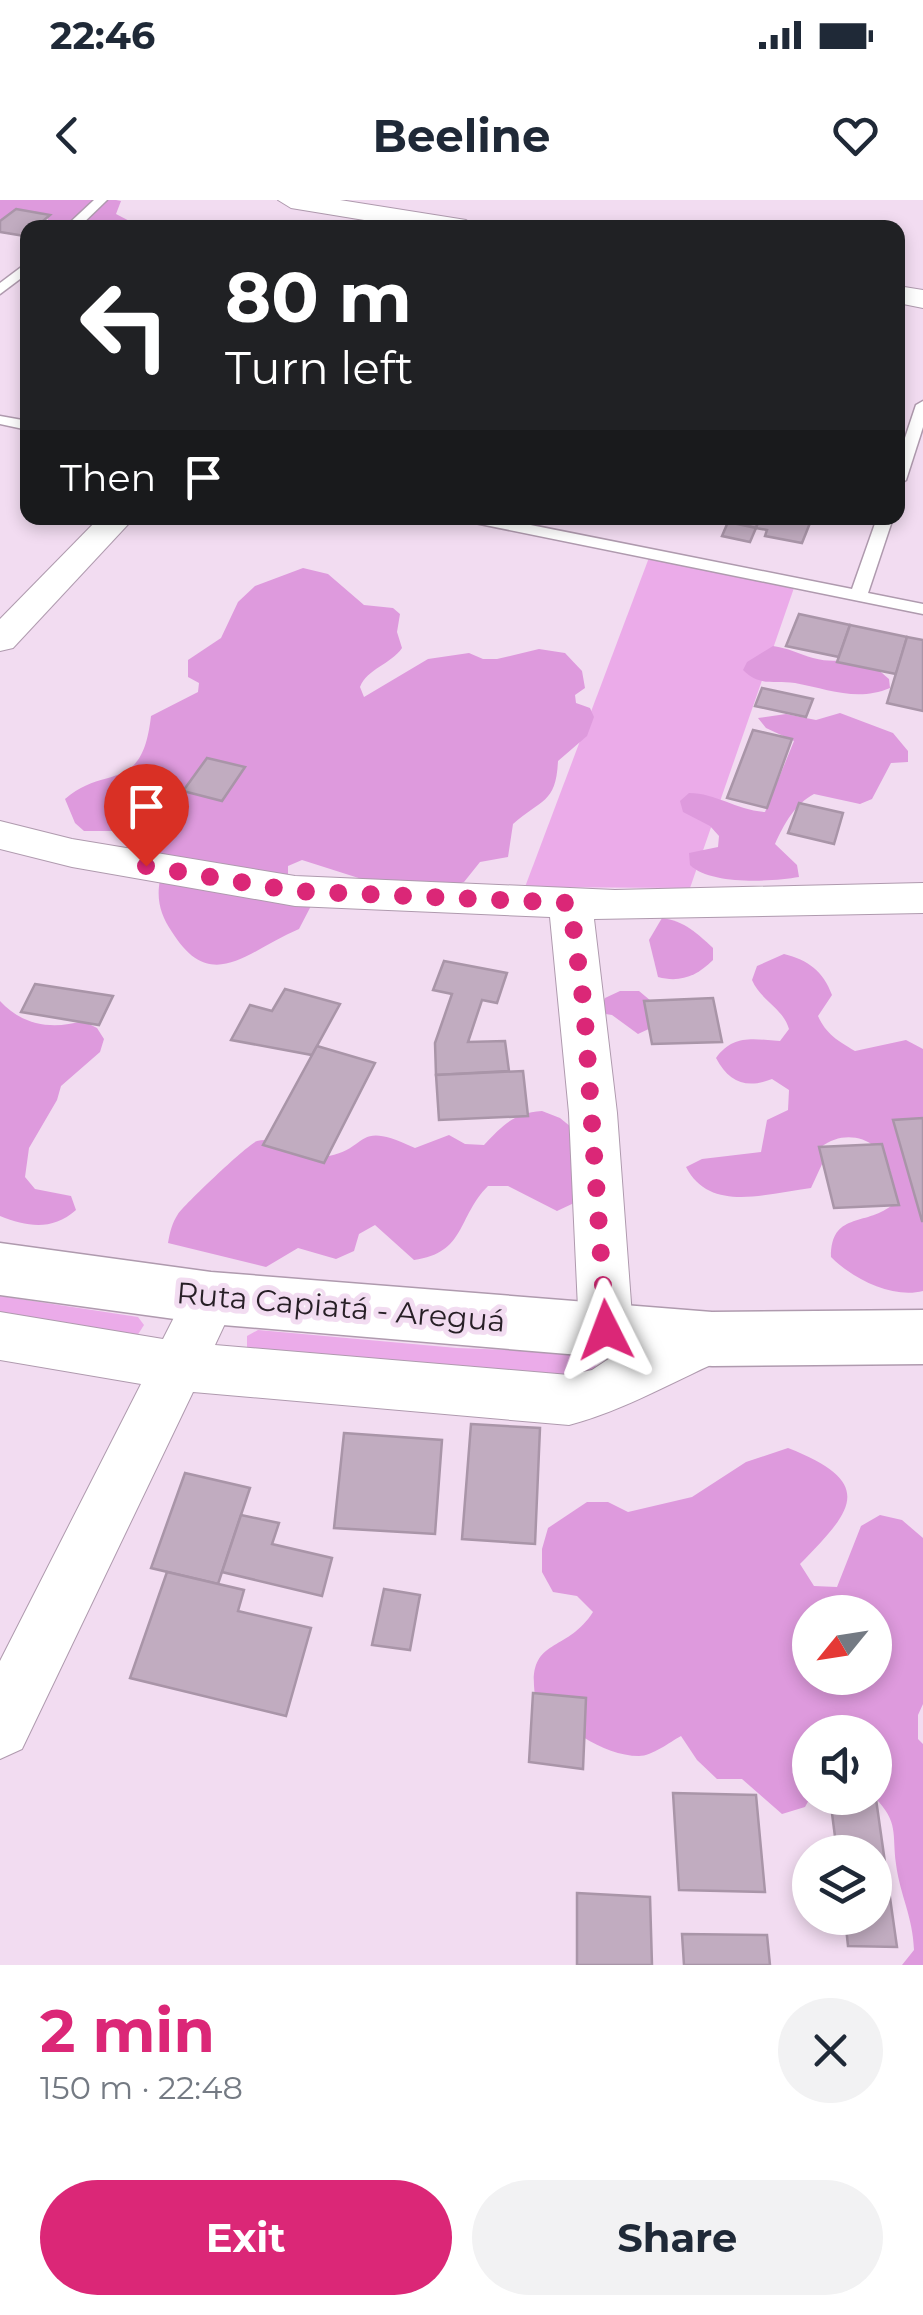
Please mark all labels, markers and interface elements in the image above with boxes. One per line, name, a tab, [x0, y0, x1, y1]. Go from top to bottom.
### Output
text: 22:46	[50, 12, 155, 59]
icon: back	[40, 108, 95, 163]
text: Beeline	[373, 108, 550, 163]
icon: heart	[828, 108, 883, 163]
text: 80 m	[225, 254, 412, 340]
icon: left	[60, 260, 190, 390]
text: Turn left	[225, 340, 413, 395]
icon: arrive	[176, 450, 231, 505]
text: Then	[60, 454, 156, 501]
pin	[104, 764, 189, 867]
icon: arrive	[119, 779, 174, 834]
street label: Ruta Capiatá - Areguá	[175, 1274, 507, 1340]
position arrow	[554, 1278, 658, 1382]
north arrow	[792, 1595, 892, 1695]
map controls	[792, 1595, 892, 1935]
button: sound	[792, 1715, 892, 1815]
button: layers	[792, 1835, 892, 1935]
text: 2 min	[40, 1994, 215, 2067]
button: close	[778, 1998, 883, 2103]
text: 150 m · 22:48	[40, 2068, 243, 2107]
button: Exit	[40, 2180, 452, 2295]
button: Share	[472, 2180, 883, 2295]

